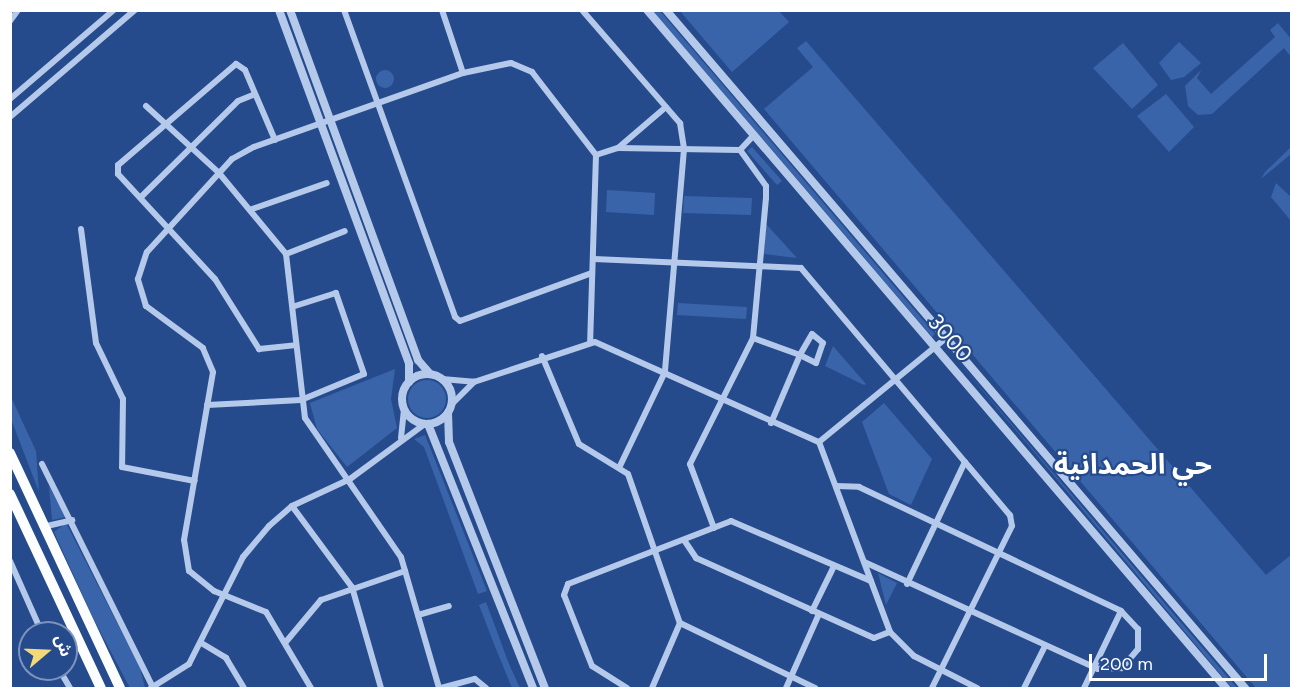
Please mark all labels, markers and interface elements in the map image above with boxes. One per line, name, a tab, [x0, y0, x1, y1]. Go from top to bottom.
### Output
street label: 3000	[922, 309, 978, 367]
district label: حي الحمدانية	[1054, 447, 1212, 481]
north arrow	[18, 621, 78, 681]
text: ش	[51, 632, 76, 659]
scale bar	[1092, 642, 1270, 680]
text: 200 m	[1100, 653, 1153, 675]

